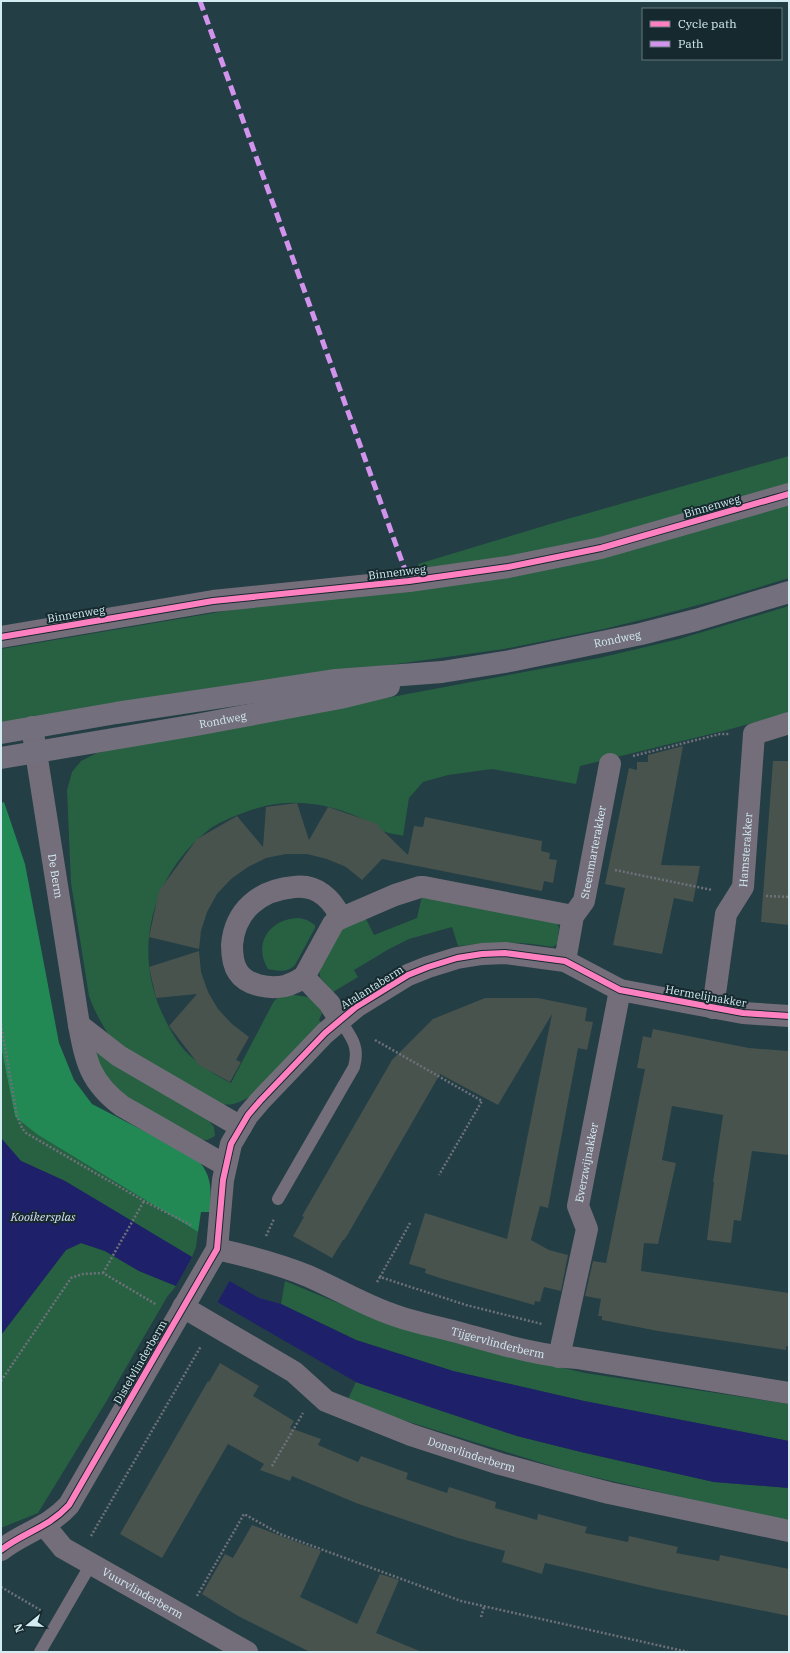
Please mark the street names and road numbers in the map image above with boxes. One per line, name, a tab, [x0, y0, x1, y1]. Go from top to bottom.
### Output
street label: Binnenweg	[682, 491, 742, 521]
street label: Binnenweg	[367, 562, 427, 582]
street label: Binnenweg	[46, 603, 106, 625]
street label: Rondweg	[593, 627, 642, 651]
street label: Rondweg	[198, 709, 247, 731]
street label: Steenmarterakker	[578, 804, 609, 900]
street label: Hamsterakker	[736, 812, 755, 888]
street label: De Berm	[45, 853, 66, 900]
street label: Atalantaberm	[338, 962, 406, 1012]
street label: Hermelijnakker	[664, 982, 748, 1010]
street label: Everzwijnakker	[572, 1121, 601, 1204]
street label: Distelvlinderberm	[110, 1317, 170, 1406]
street label: Tijgervlinderberm	[450, 1324, 546, 1361]
street label: Donsvlinderberm	[426, 1434, 518, 1475]
street label: Vuurvlinderberm	[100, 1565, 186, 1622]

